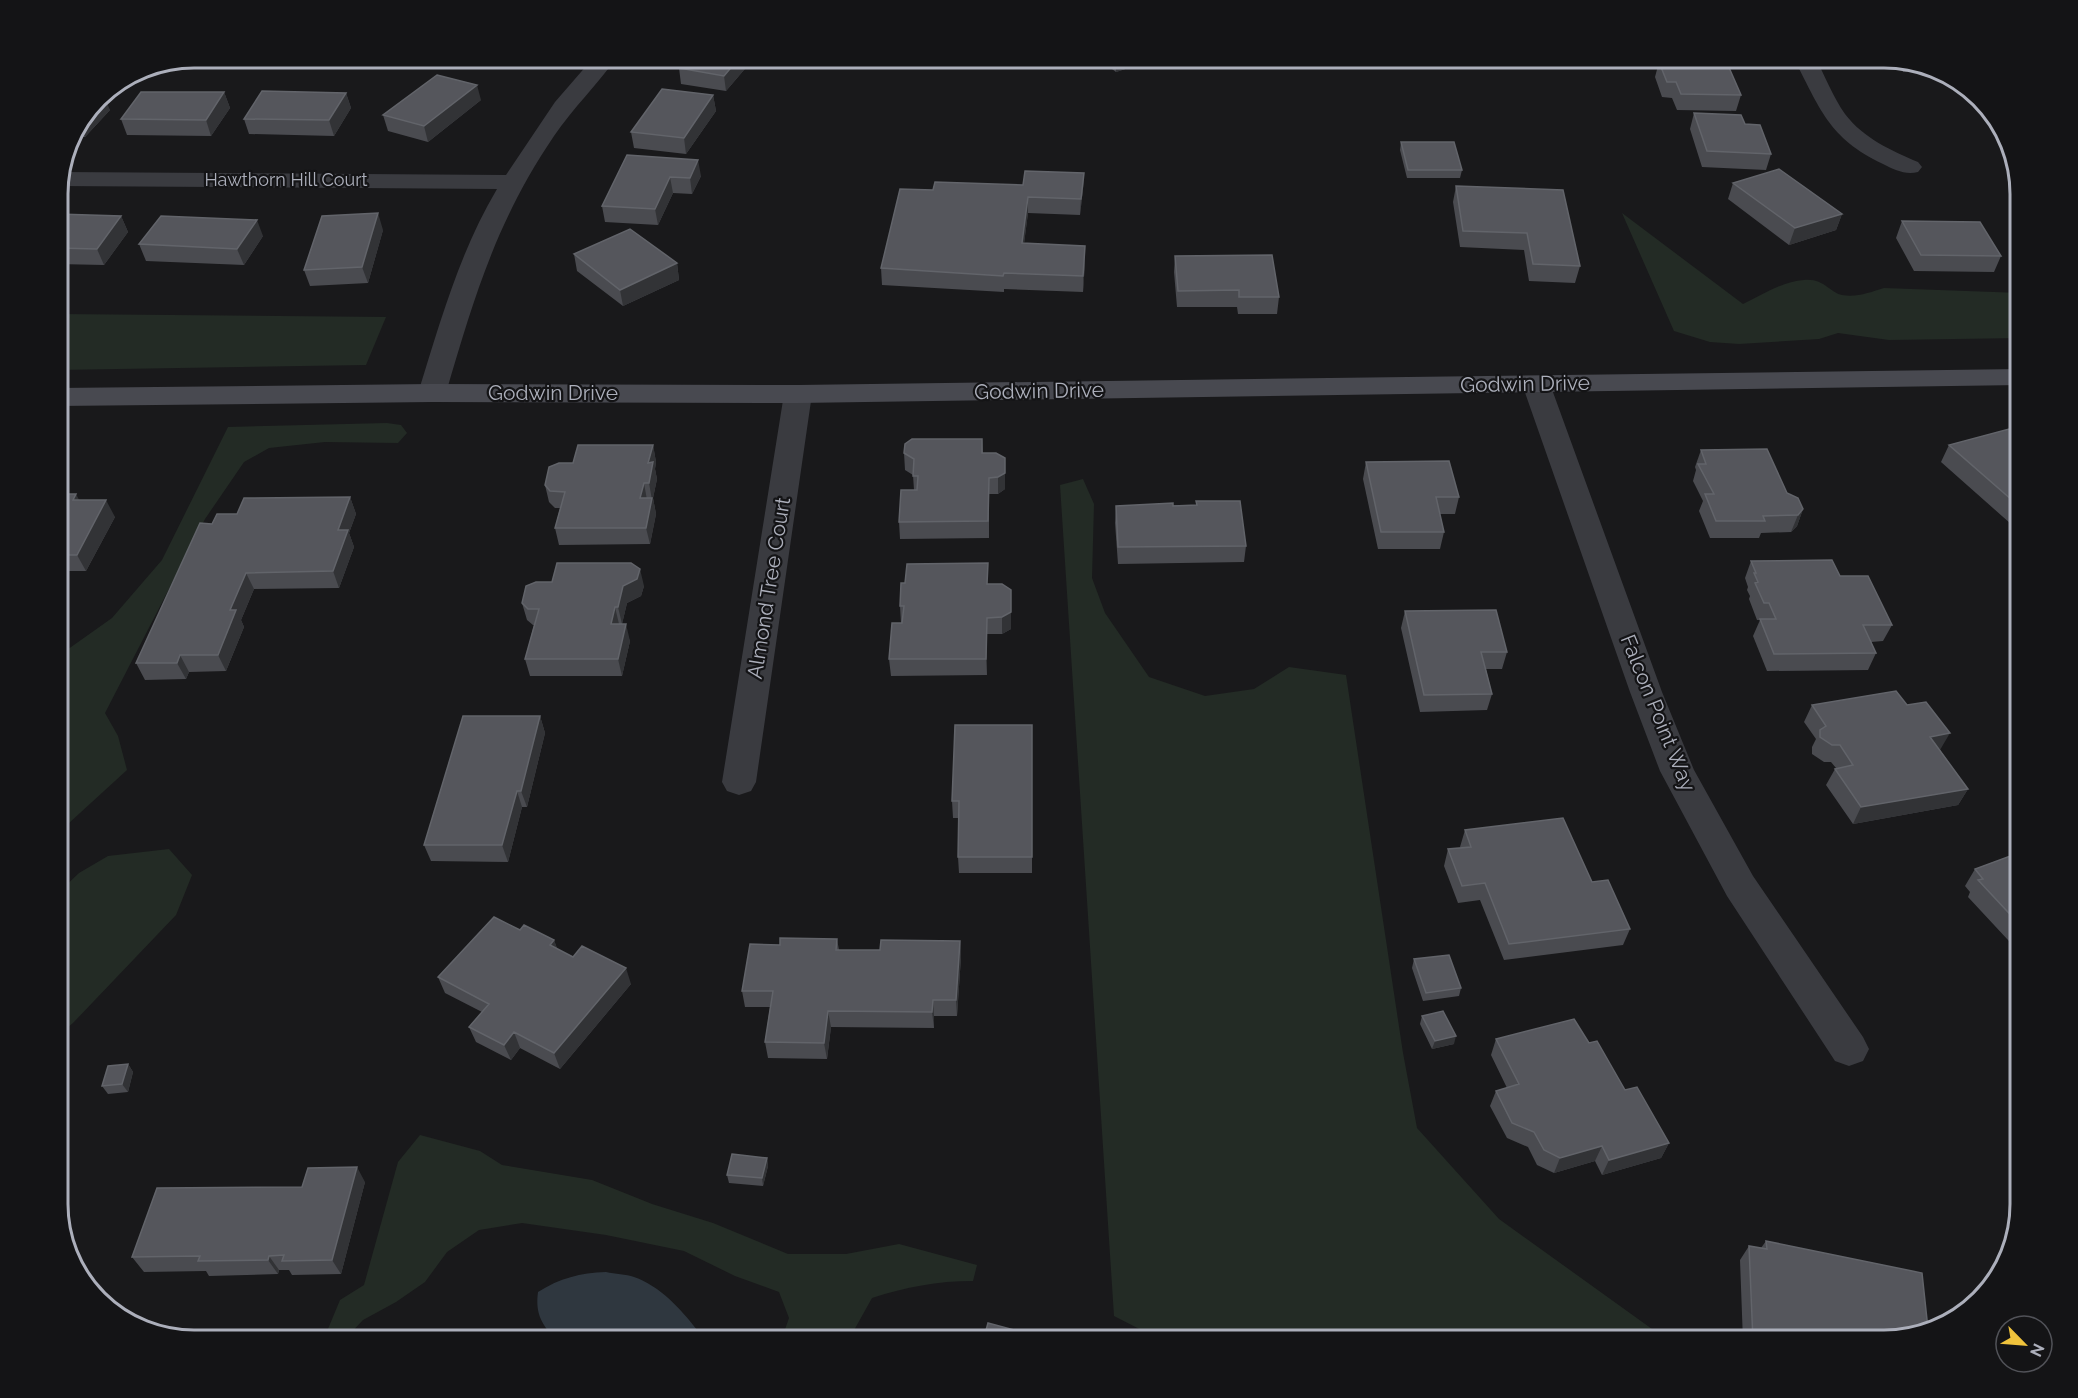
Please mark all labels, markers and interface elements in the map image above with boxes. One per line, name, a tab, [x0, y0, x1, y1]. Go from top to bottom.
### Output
street label: Hawthorn Hill Court	[204, 169, 368, 190]
street label: Godwin Drive	[1460, 370, 1590, 397]
street label: Godwin Drive	[974, 377, 1104, 404]
street label: Godwin Drive	[488, 380, 618, 405]
street label: Almond Tree Court	[742, 495, 795, 680]
street label: Falcon Point Way	[1616, 631, 1701, 795]
north arrow	[1994, 1314, 2054, 1374]
text: N	[2026, 1341, 2048, 1360]

